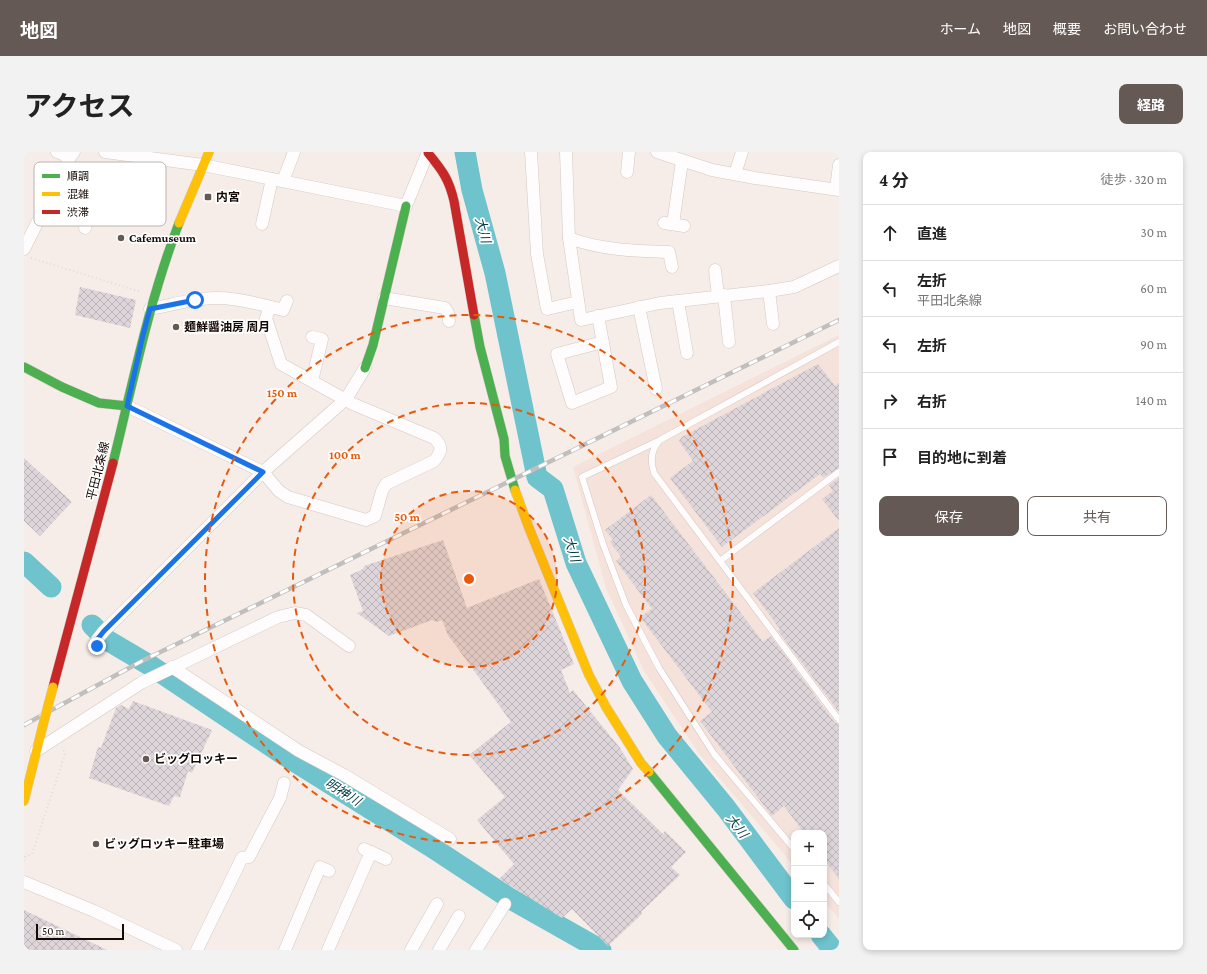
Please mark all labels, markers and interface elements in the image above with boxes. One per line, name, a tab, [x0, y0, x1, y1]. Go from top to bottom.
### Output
text: 地図	[20, 20, 58, 41]
text: ホーム	[939, 21, 981, 37]
text: 地図	[1003, 21, 1031, 37]
text: 概要	[1053, 21, 1081, 37]
text: お問い合わせ	[1103, 21, 1187, 37]
button: 経路	[1119, 84, 1183, 124]
text: アクセス	[24, 91, 135, 122]
legend	[34, 162, 166, 226]
text: 順調	[67, 170, 89, 182]
text: 4 分	[879, 171, 908, 190]
text: 徒歩 · 320 m	[1100, 172, 1167, 187]
text: 混雑	[67, 188, 89, 200]
place label: 内宮	[216, 190, 240, 204]
marker: 内宮	[203, 192, 213, 202]
text: 渋滞	[67, 206, 89, 218]
water label: 大川	[472, 215, 494, 246]
icon: ahead	[879, 222, 901, 244]
text: 30 m	[1141, 225, 1167, 240]
text: 直進	[917, 226, 947, 242]
place label: Cafemuseum	[129, 231, 197, 245]
marker: Cafemuseum	[116, 233, 126, 243]
text: 左折	[917, 273, 947, 289]
icon: left	[879, 278, 901, 300]
text: 60 m	[1140, 281, 1167, 296]
route start	[186, 291, 204, 309]
text: 平田北条線	[917, 293, 982, 308]
place label: 麺鮮醤油房 周月	[184, 320, 270, 334]
marker: 麺鮮醤油房 周月	[171, 322, 181, 332]
icon: left	[879, 334, 901, 356]
text: 90 m	[1140, 337, 1167, 352]
text: 左折	[917, 338, 947, 354]
text: 150 m	[267, 386, 298, 400]
icon: right	[879, 390, 901, 412]
text: 140 m	[1136, 393, 1167, 408]
text: 右折	[917, 394, 947, 410]
street label: 平田北条線	[84, 440, 112, 502]
icon: arrive	[879, 446, 901, 468]
text: 100 m	[329, 448, 362, 462]
text: 目的地に到着	[917, 450, 1007, 466]
button: 保存	[879, 496, 1019, 536]
button: 共有	[1027, 496, 1167, 536]
text: 50 m	[394, 510, 421, 524]
water label: 大川	[561, 534, 584, 566]
centre of rings	[462, 572, 476, 586]
route end	[88, 637, 106, 655]
place label: ビッグロッキー	[154, 752, 238, 766]
marker: ビッグロッキー	[141, 754, 151, 764]
water label: 明神川	[322, 775, 365, 810]
water label: 大川	[723, 811, 752, 842]
map controls	[791, 830, 827, 938]
button: +	[791, 830, 827, 866]
place label: ビッグロッキー駐車場	[104, 837, 224, 851]
marker: ビッグロッキー駐車場	[91, 839, 101, 849]
button: −	[791, 866, 827, 902]
button: locate	[791, 902, 827, 938]
scale bar	[36, 922, 124, 941]
text: 50 m	[42, 925, 64, 937]

